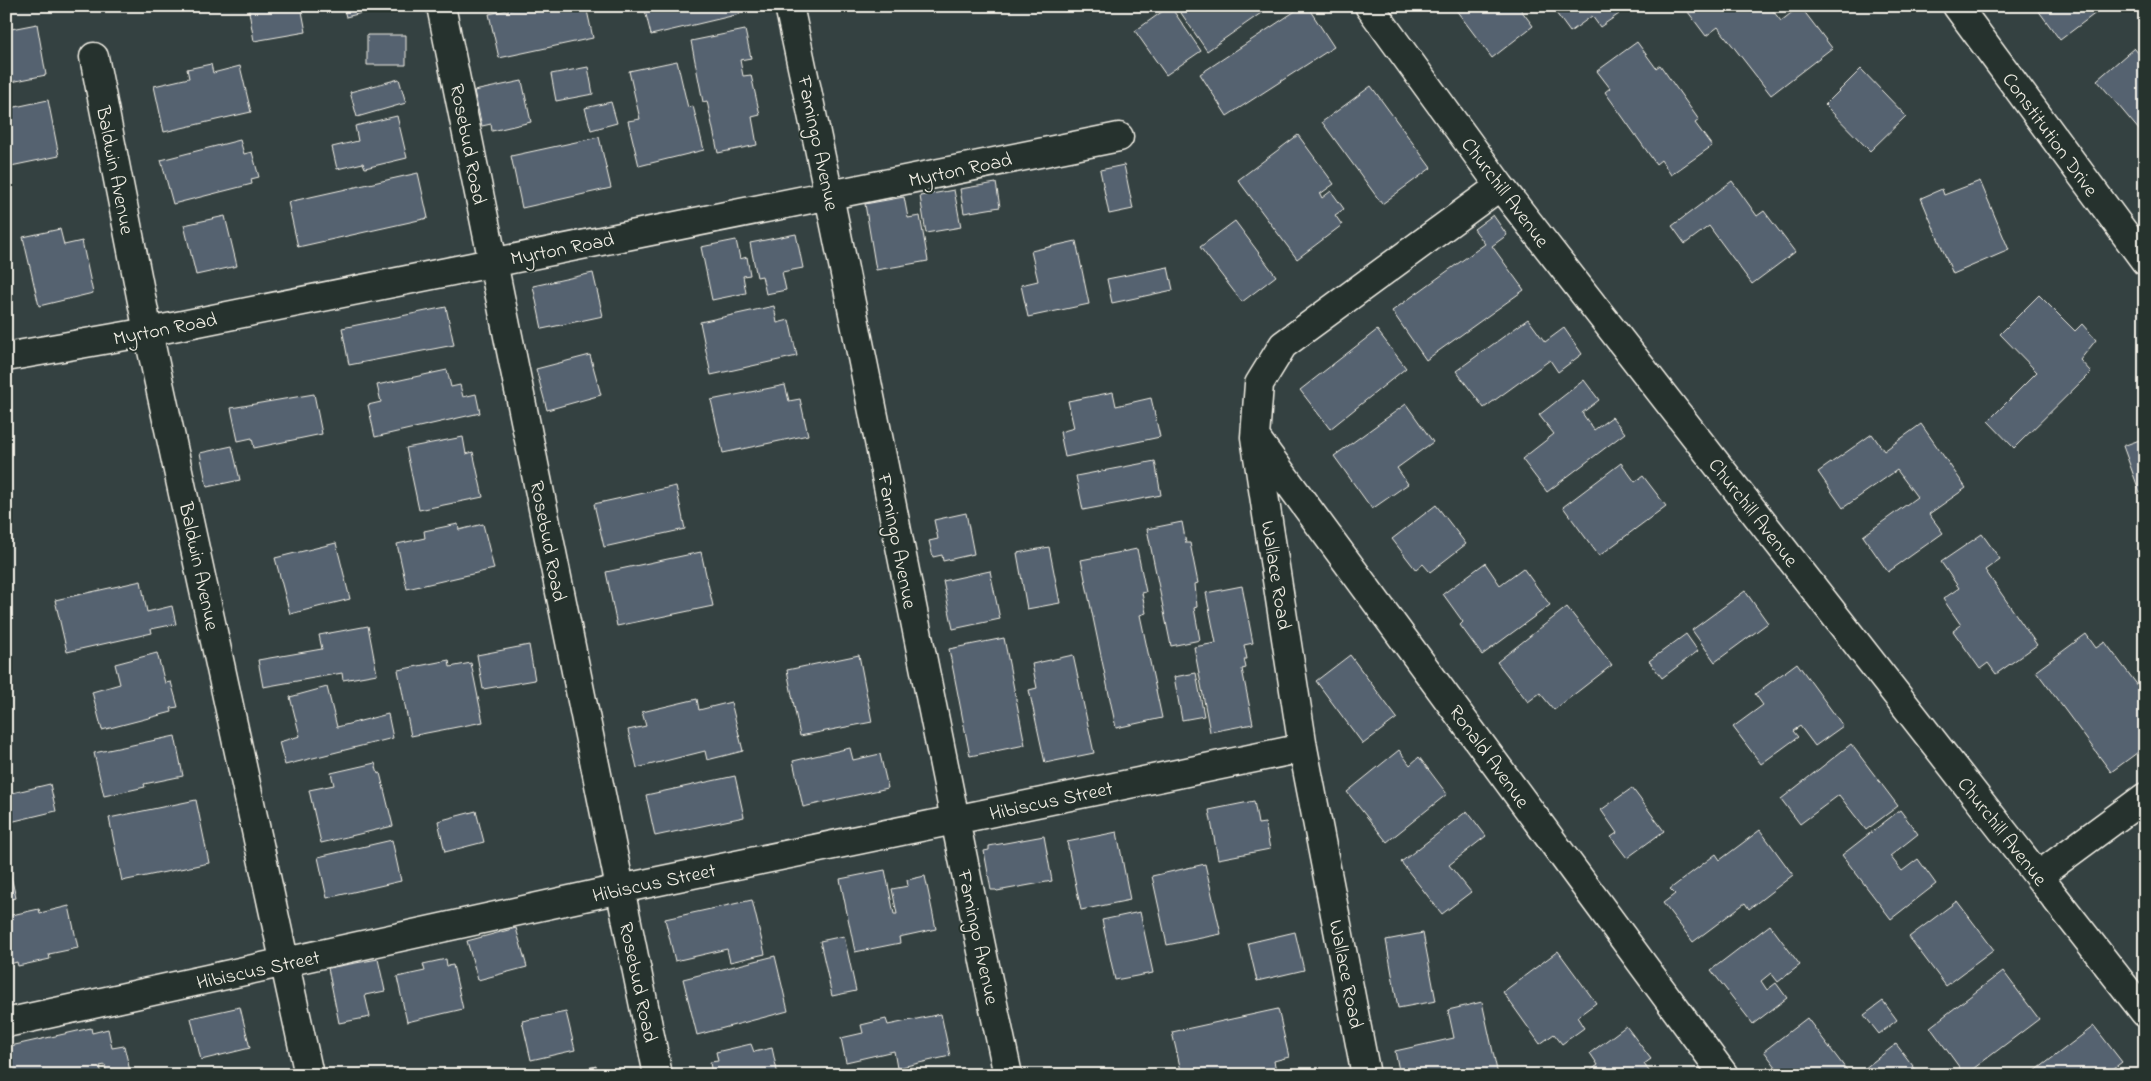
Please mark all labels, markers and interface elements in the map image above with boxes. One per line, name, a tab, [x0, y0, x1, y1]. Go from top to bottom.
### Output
street label: Constitution Drive	[1994, 67, 2104, 204]
street label: Famingo Avenue	[787, 73, 845, 214]
street label: Rosebud Road	[441, 82, 492, 207]
street label: Baldwin Avenue	[87, 103, 140, 237]
street label: Churchill Avenue	[1453, 132, 1555, 255]
street label: Myrton Road	[906, 146, 1015, 197]
street label: Myrton Road	[508, 226, 617, 275]
street label: Myrton Road	[111, 306, 220, 355]
street label: Churchill Avenue	[1700, 453, 1804, 574]
street label: Famingo Avenue	[867, 471, 923, 612]
street label: Rosebud Road	[521, 479, 572, 604]
street label: Baldwin Avenue	[170, 499, 225, 633]
street label: Wallace Road	[1252, 519, 1297, 632]
street label: Ronald Avenue	[1441, 700, 1535, 815]
street label: Churchill Avenue	[1949, 772, 2053, 893]
street label: Hibiscus Street	[987, 775, 1116, 830]
street label: Hibiscus Street	[590, 857, 719, 912]
street label: Famingo Avenue	[947, 867, 1005, 1008]
street label: Wallace Road	[1320, 918, 1369, 1031]
street label: Rosebud Road	[610, 920, 663, 1045]
street label: Hibiscus Street	[194, 944, 323, 999]

